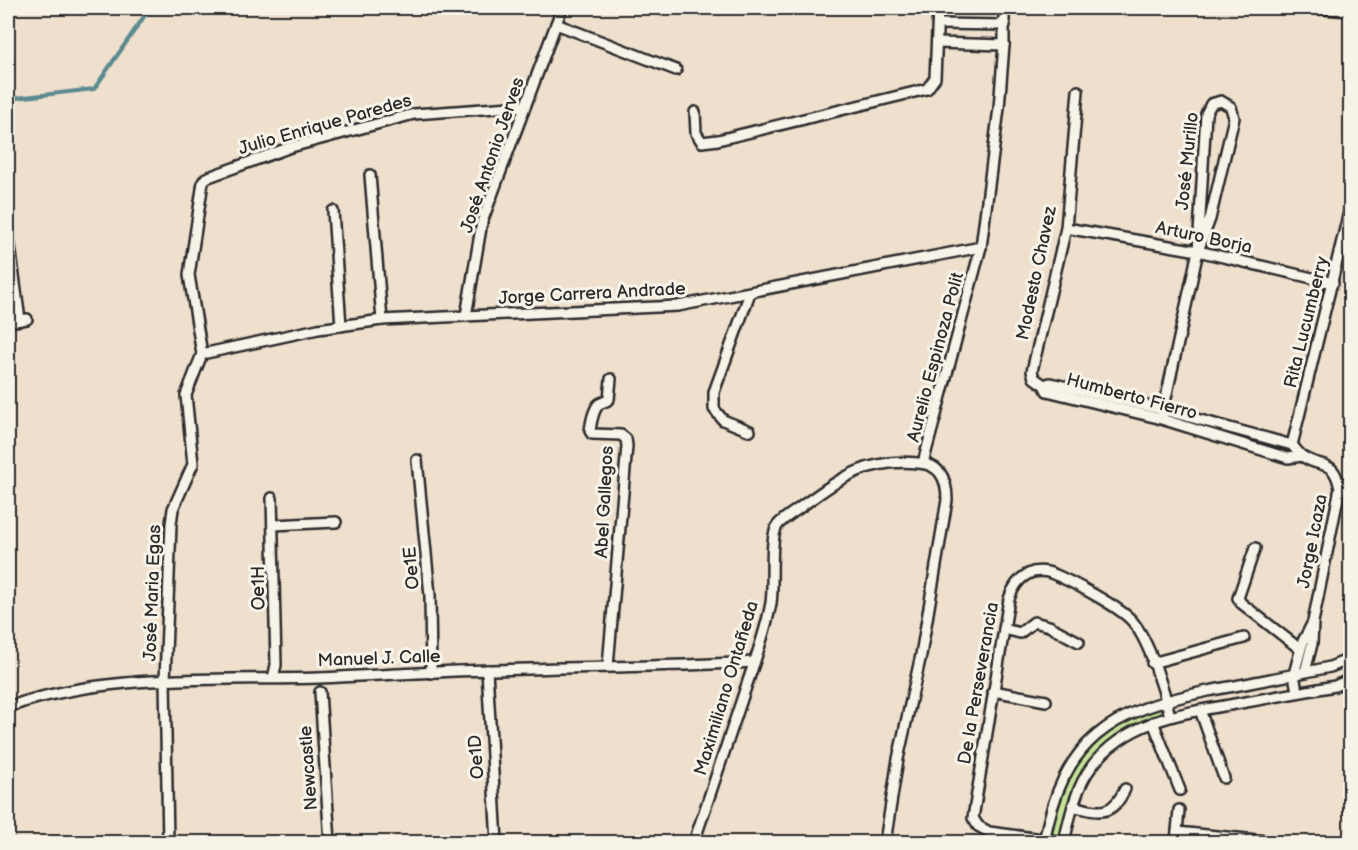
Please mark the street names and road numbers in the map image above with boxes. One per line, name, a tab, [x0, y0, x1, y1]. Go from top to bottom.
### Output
street label: José Antonio Jerves	[456, 75, 529, 236]
street label: Julio Enrique Paredes	[236, 90, 414, 159]
street label: José Murillo	[1172, 111, 1203, 211]
street label: Modesto Chavez	[1012, 204, 1061, 342]
street label: Arturo Borja	[1154, 217, 1254, 258]
street label: Rita Lucumberry	[1280, 253, 1333, 390]
street label: Aurelio Espinoza Polit	[903, 270, 968, 444]
street label: Jorge Carrera Andrade	[498, 278, 687, 309]
street label: Humberto Fierro	[1064, 369, 1199, 424]
street label: Abel Gallegos	[591, 445, 618, 559]
street label: Jorge Icaza	[1293, 492, 1332, 590]
street label: José Maria Egas	[140, 524, 165, 662]
street label: Oe1E	[399, 546, 424, 590]
street label: Oe1H	[248, 566, 269, 610]
street label: Maximiliano Ontañeda	[690, 598, 763, 778]
street label: De la Perseverancia	[954, 600, 1003, 766]
street label: Manuel J. Calle	[317, 646, 441, 671]
street label: Newcastle	[295, 725, 322, 811]
street label: Oe1D	[464, 734, 489, 780]

